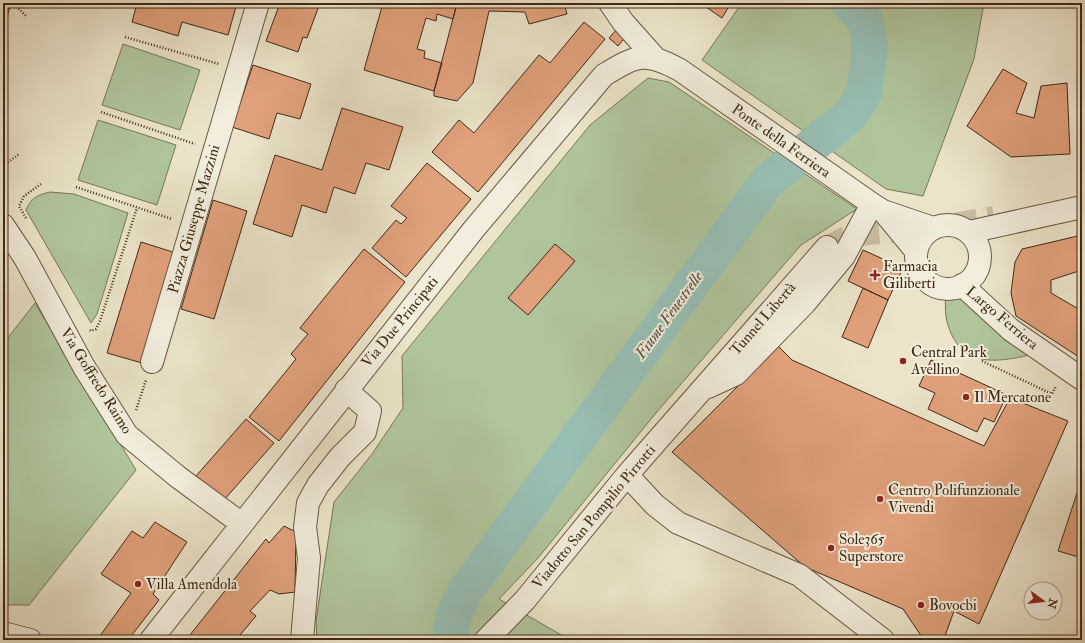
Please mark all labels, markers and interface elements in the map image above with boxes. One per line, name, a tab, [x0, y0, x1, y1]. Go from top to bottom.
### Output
street label: Ponte della Ferriera	[728, 100, 835, 183]
street label: Piazza Giuseppe Mazzini	[164, 142, 225, 296]
place label: Farmacia Giliberti	[883, 257, 939, 293]
water label: Fiume Fenestrelle	[630, 267, 708, 364]
marker: Farmacia Giliberti	[870, 270, 880, 280]
street label: Via Due Principati	[357, 273, 443, 372]
street label: Tunnel Libertà	[726, 278, 801, 360]
street label: Largo Ferriera	[962, 282, 1043, 354]
street label: Via Goffredo Raimo	[56, 324, 136, 438]
place label: Central Park Avellino	[910, 343, 987, 379]
marker: Central Park Avellino	[898, 356, 908, 366]
place label: Il Mercatone	[974, 388, 1051, 407]
marker: Il Mercatone	[961, 392, 971, 402]
street label: Viadotto San Pompilio Pirrotti	[528, 441, 661, 594]
place label: Centro Polifunzionale Vivendi	[888, 481, 1020, 517]
marker: Centro Polifunzionale Vivendi	[875, 494, 885, 504]
place label: Sole365 Superstore	[839, 530, 903, 567]
marker: Sole365 Superstore	[826, 543, 836, 553]
place label: Villa Amendola	[146, 575, 238, 594]
marker: Villa Amendola	[133, 579, 143, 589]
north arrow	[1023, 581, 1063, 621]
place label: Bovocbi	[929, 596, 977, 615]
text: N	[1044, 596, 1060, 611]
marker: Bovocbi	[916, 600, 926, 610]

